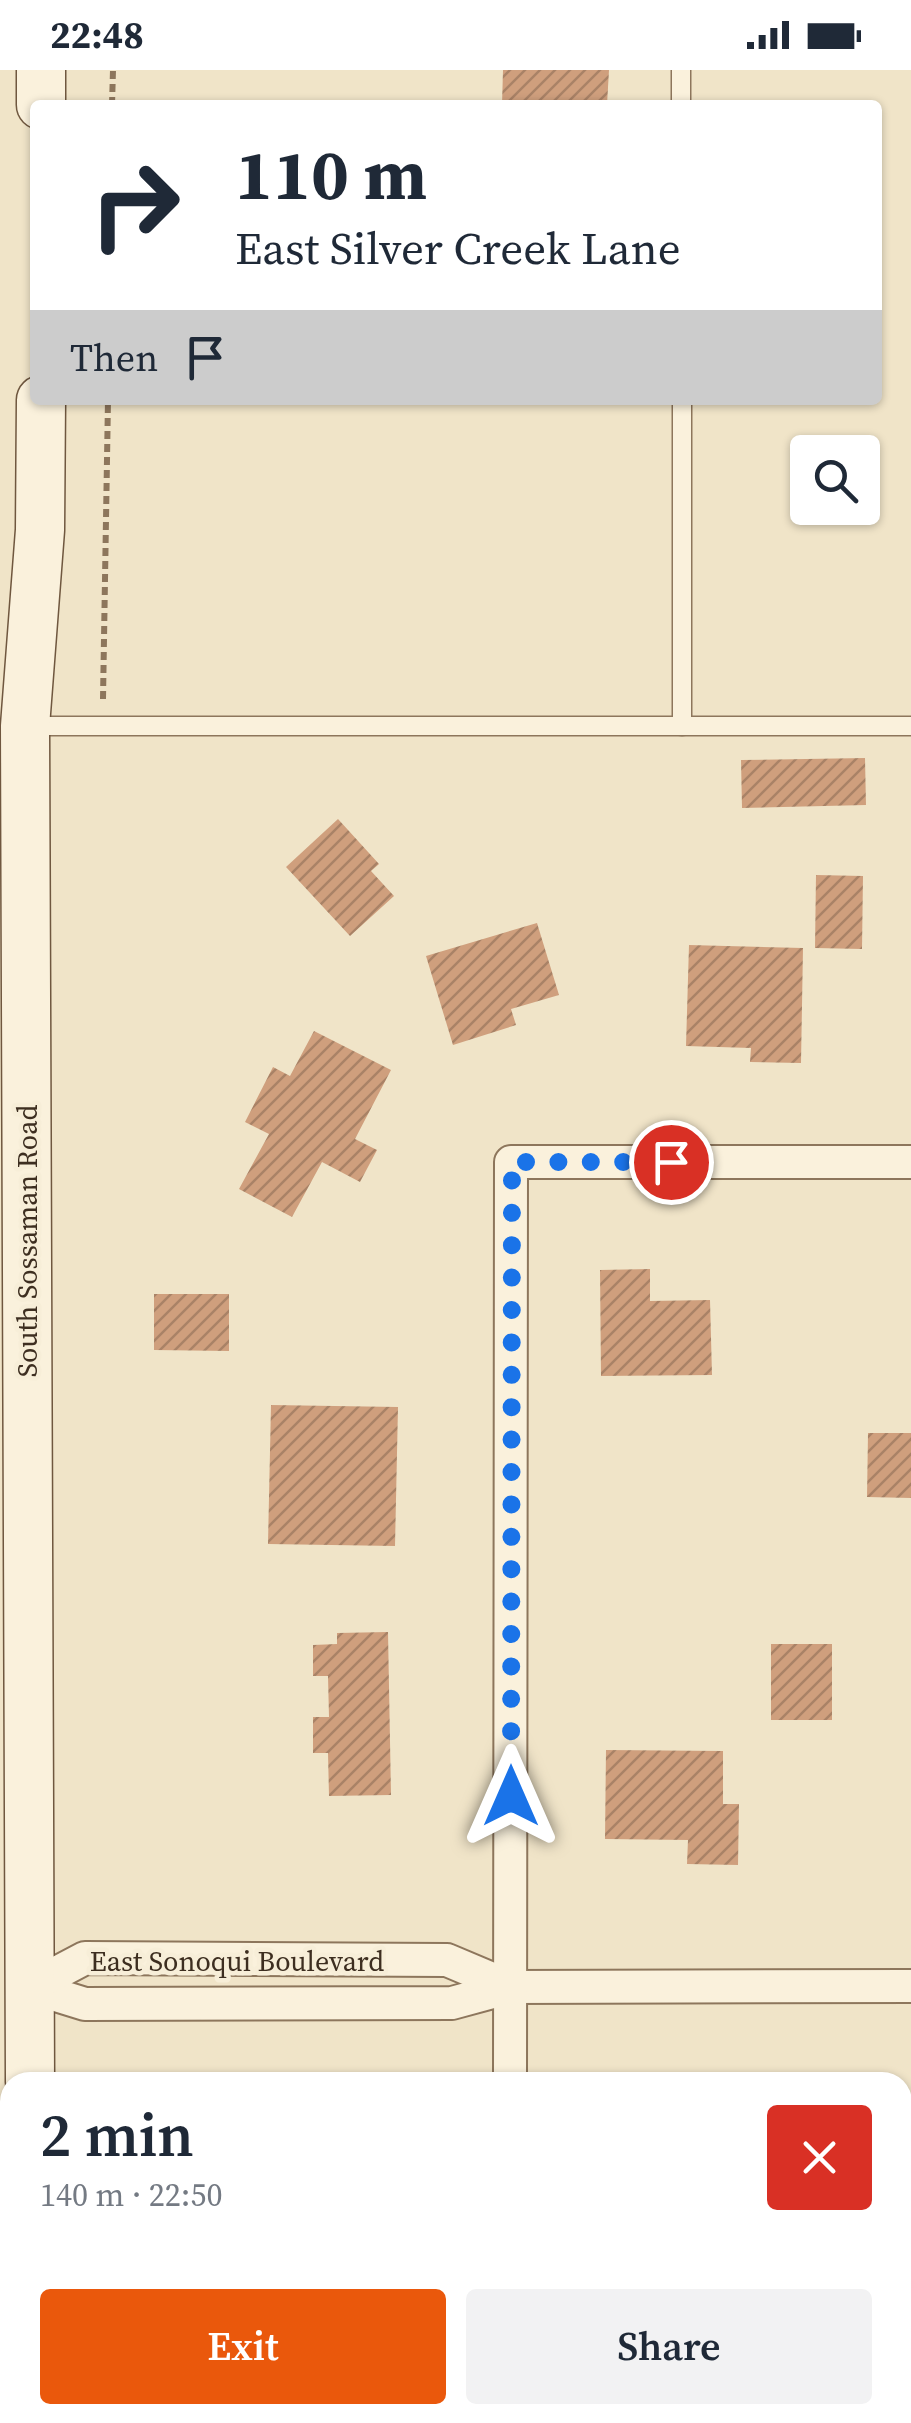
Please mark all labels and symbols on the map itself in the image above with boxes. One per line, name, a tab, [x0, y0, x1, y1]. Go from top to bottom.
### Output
street label: South Sossaman Road	[8, 1105, 46, 1377]
pin	[629, 1120, 714, 1205]
position arrow	[459, 1744, 563, 1848]
street label: East Sonoqui Boulevard	[90, 1942, 384, 1980]

